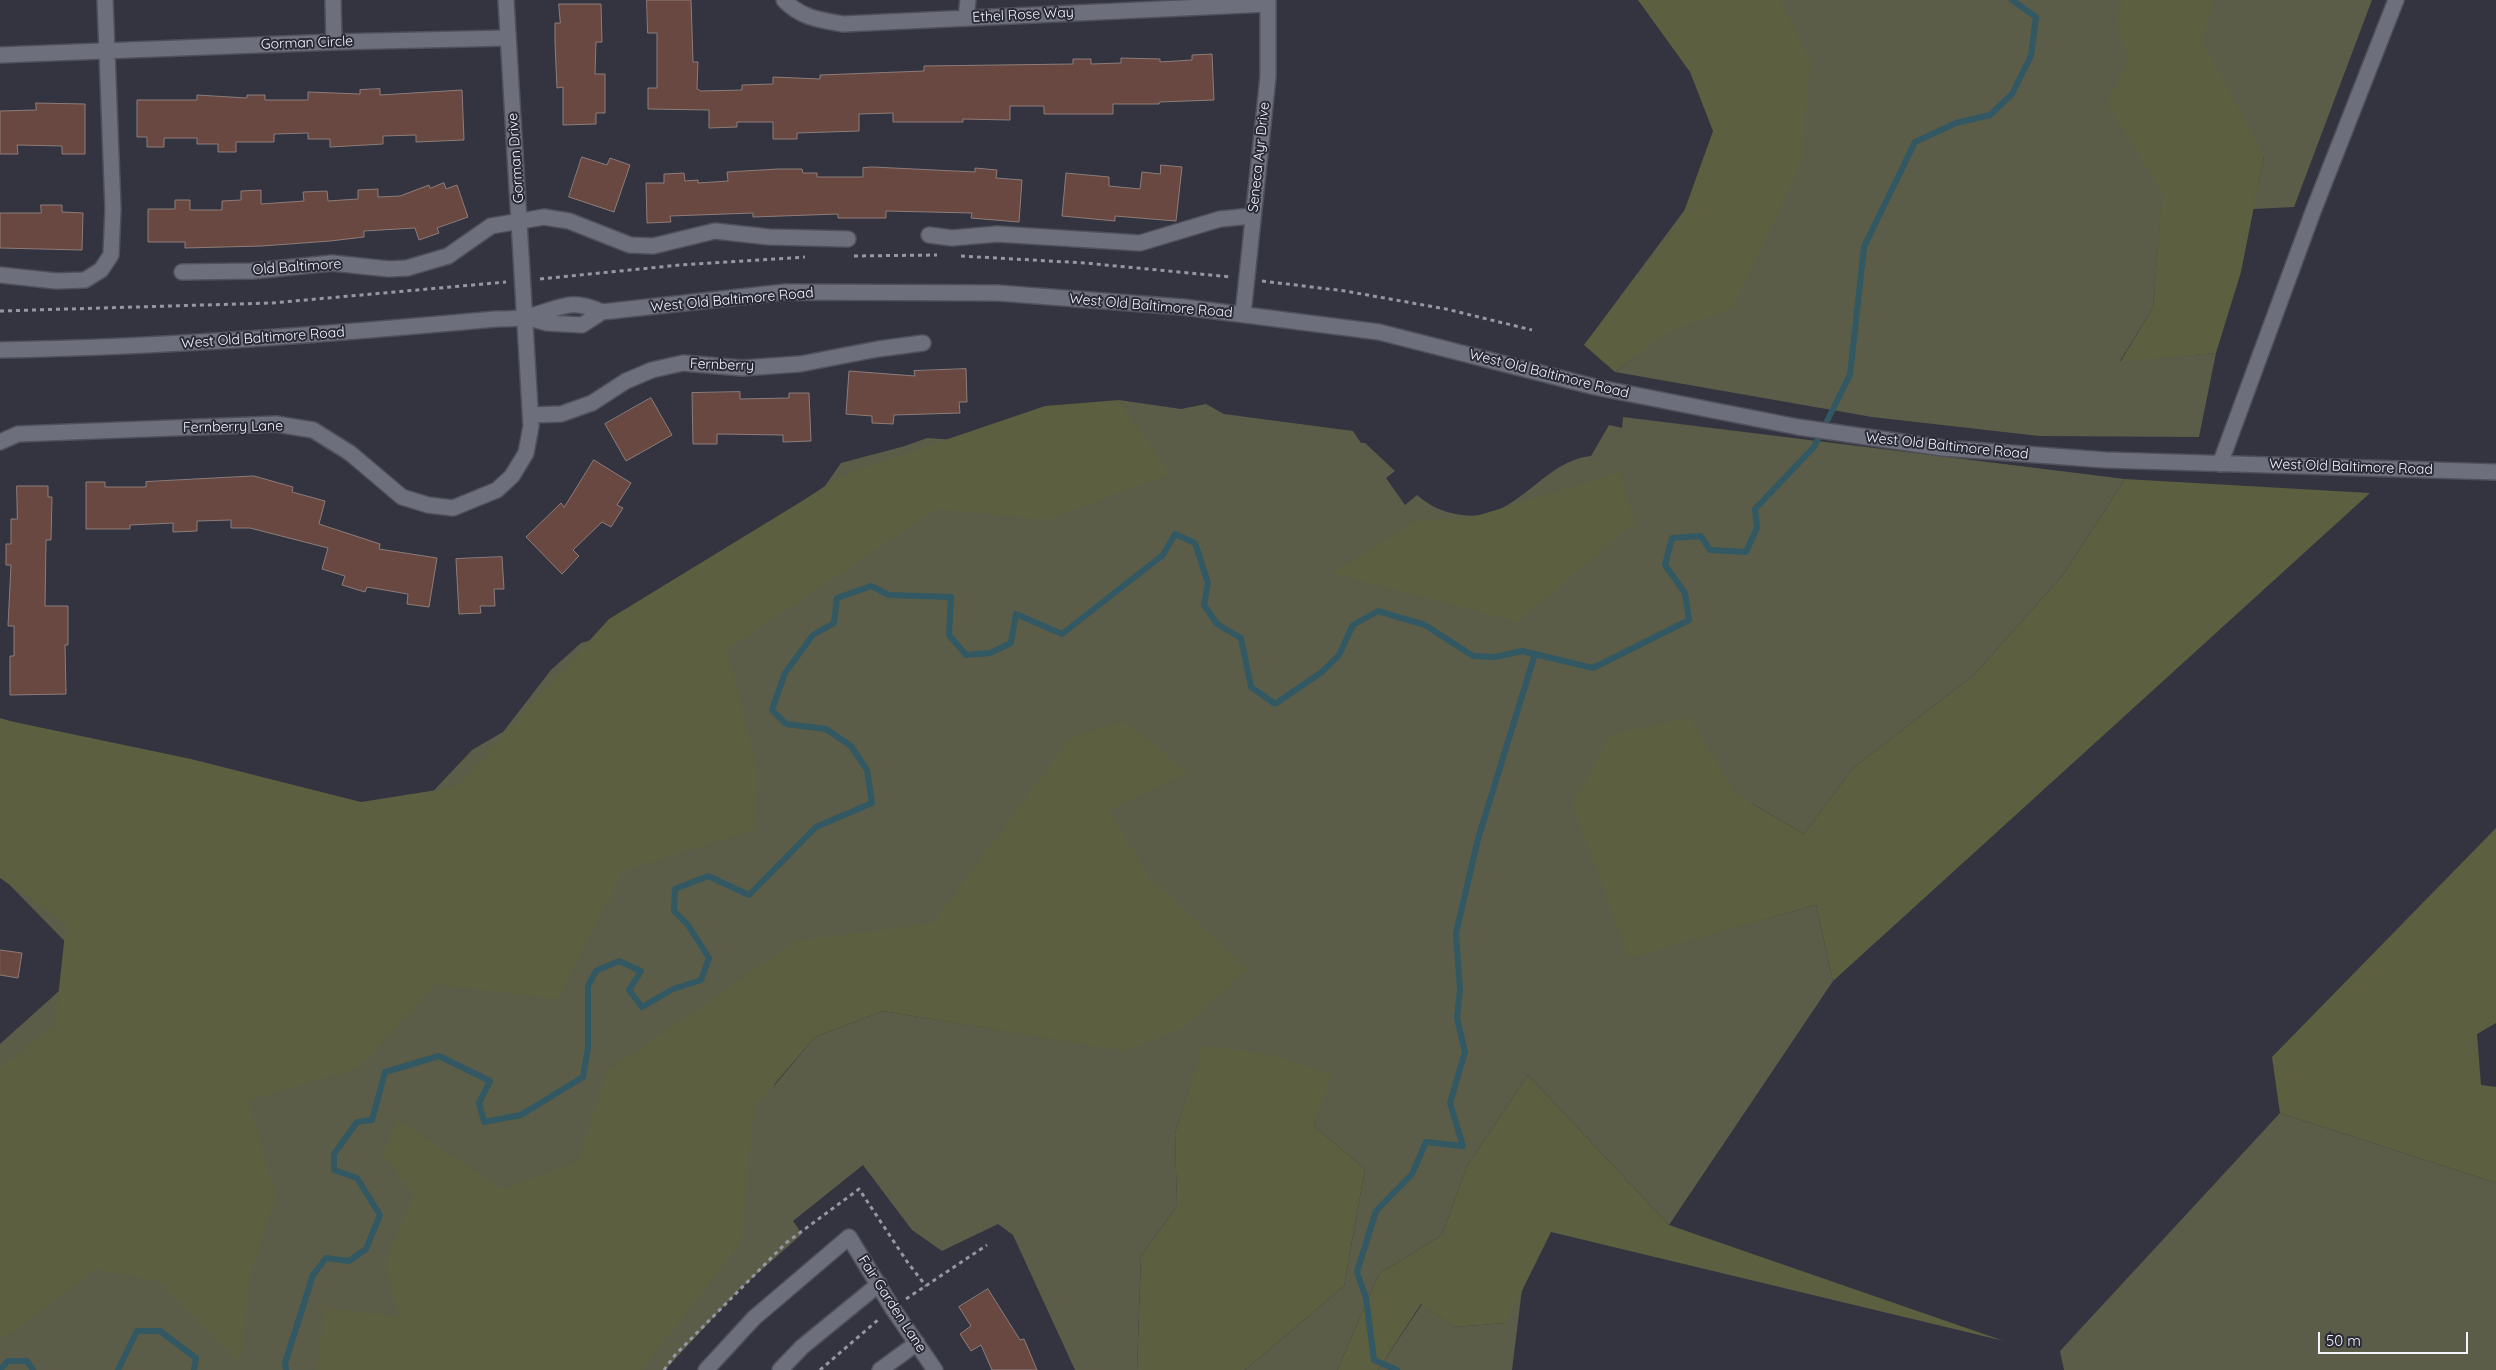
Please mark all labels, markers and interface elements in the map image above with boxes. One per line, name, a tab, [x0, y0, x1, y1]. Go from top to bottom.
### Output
street label: Ethel Rose Way	[972, 4, 1074, 26]
street label: Gorman Circle	[261, 33, 353, 53]
street label: Seneca Ayr Drive	[1245, 101, 1273, 213]
street label: Gorman Drive	[504, 112, 528, 204]
street label: Old Baltimore	[252, 256, 342, 278]
street label: West Old Baltimore Road	[650, 284, 814, 316]
street label: West Old Baltimore Road	[1069, 290, 1233, 322]
street label: West Old Baltimore Road	[181, 324, 345, 352]
street label: West Old Baltimore Road	[1468, 346, 1630, 402]
street label: Fernberry	[690, 355, 754, 375]
street label: Fernberry Lane	[183, 418, 283, 436]
street label: West Old Baltimore Road	[1865, 429, 2029, 463]
street label: West Old Baltimore Road	[2269, 456, 2433, 478]
street label: Fair Garden Lane	[854, 1252, 930, 1356]
scale bar	[2321, 1322, 2471, 1354]
text: 50 m	[2326, 1331, 2361, 1350]

